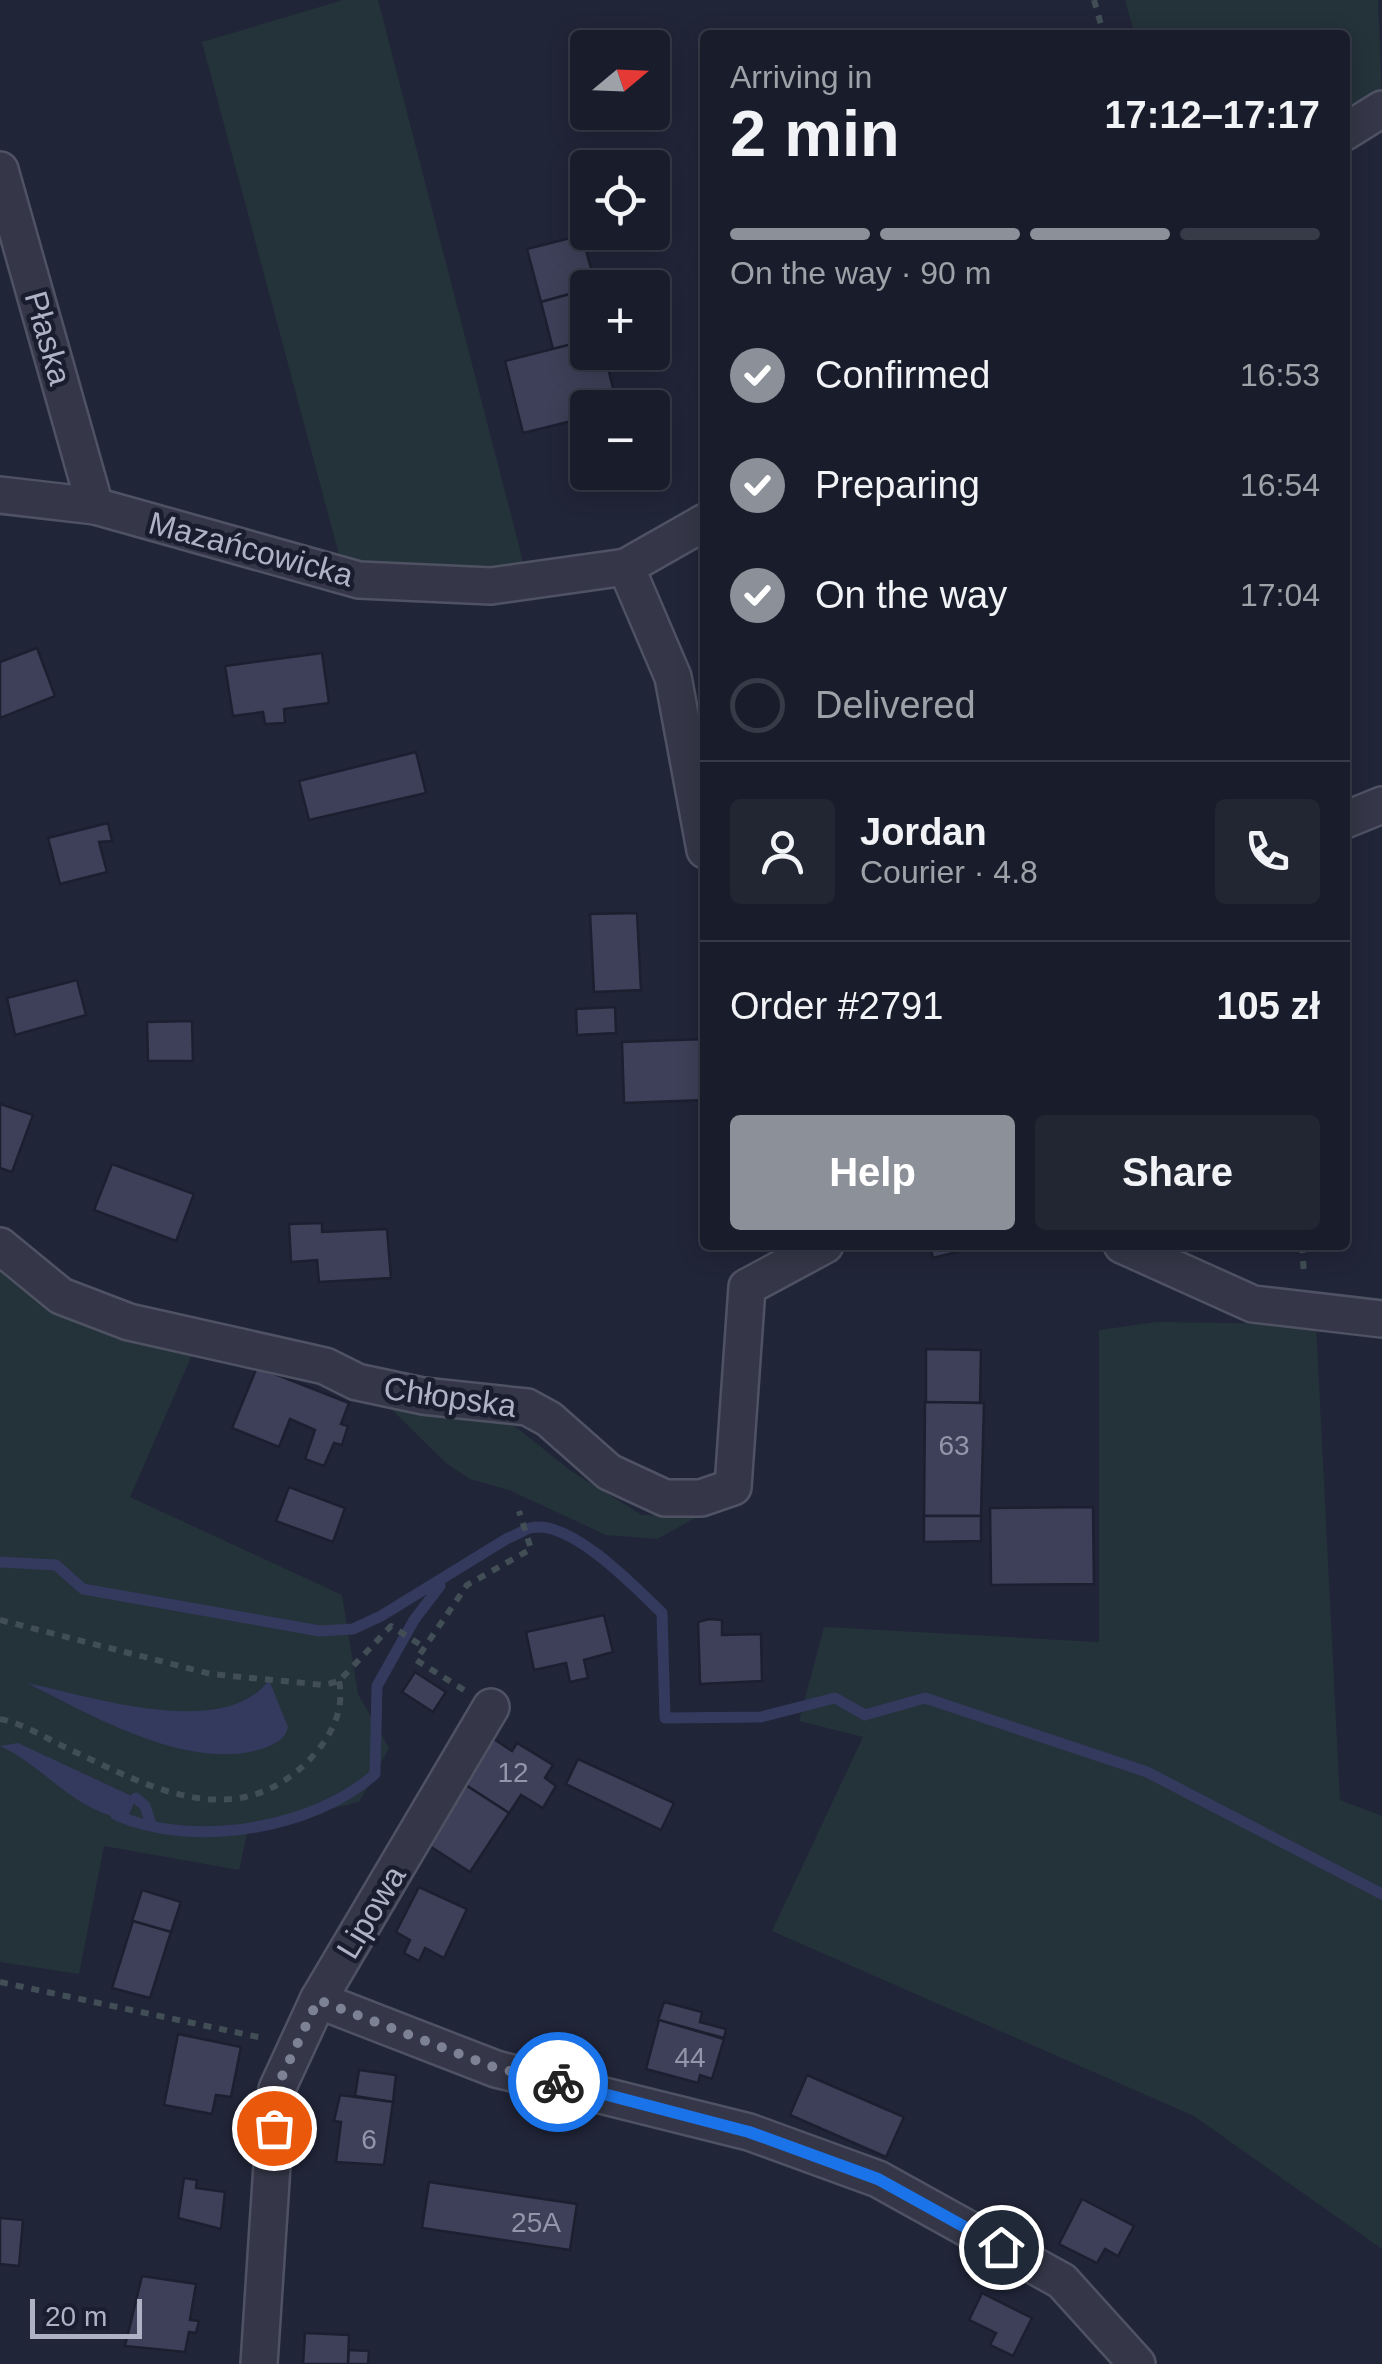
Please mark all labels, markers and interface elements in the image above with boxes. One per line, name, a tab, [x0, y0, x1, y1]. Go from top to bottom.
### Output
north arrow	[570, 30, 670, 130]
map controls	[570, 30, 670, 490]
text: Arriving in	[730, 59, 872, 95]
text: 17:12–17:17	[1104, 94, 1320, 136]
text: 2 min	[730, 97, 900, 170]
button: locate	[570, 150, 670, 250]
text: On the way · 90 m	[730, 255, 991, 291]
button: +	[570, 270, 670, 370]
street label: Płaska	[17, 287, 79, 389]
icon: check	[730, 348, 785, 403]
text: Confirmed	[815, 354, 990, 396]
text: 16:53	[1240, 357, 1320, 393]
button: −	[570, 390, 670, 490]
icon: check	[730, 458, 785, 513]
text: Preparing	[815, 464, 980, 506]
text: 16:54	[1240, 467, 1320, 503]
street label: Mazańcowicka	[145, 504, 357, 594]
icon: check	[730, 568, 785, 623]
text: On the way	[815, 574, 1007, 616]
text: 17:04	[1240, 577, 1320, 613]
text: Delivered	[815, 684, 976, 726]
button: person	[730, 799, 835, 904]
button: phone	[1215, 799, 1320, 904]
text: Jordan	[860, 811, 987, 853]
text: Courier · 4.8	[860, 854, 1038, 890]
text: Order #2791	[730, 985, 943, 1027]
text: 105 zł	[1216, 985, 1320, 1027]
button: Help	[730, 1115, 1015, 1230]
button: Share	[1035, 1115, 1320, 1230]
street label: Chłopska	[381, 1370, 519, 1424]
house number: 63	[938, 1430, 970, 1461]
house number: 12	[497, 1757, 529, 1788]
street label: Lipowa	[329, 1859, 413, 1965]
courier	[508, 2032, 608, 2132]
house number: 44	[674, 2042, 706, 2073]
icon: bike	[531, 2055, 586, 2110]
pin	[232, 2086, 317, 2171]
icon: bag	[247, 2101, 302, 2156]
house number: 6	[361, 2124, 377, 2155]
pin	[959, 2205, 1044, 2290]
house number: 25A	[511, 2207, 561, 2238]
icon: home	[974, 2220, 1029, 2275]
scale bar	[30, 2294, 142, 2338]
text: 20 m	[45, 2301, 107, 2332]

